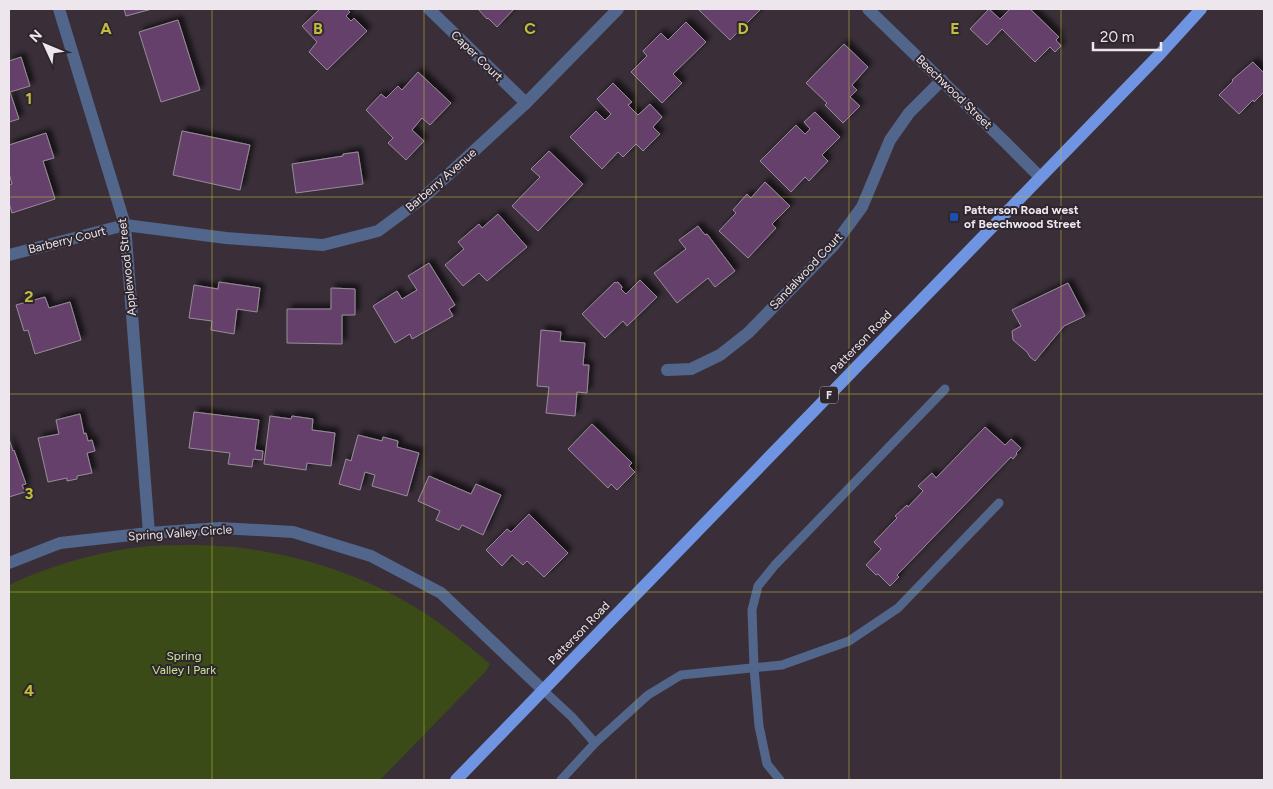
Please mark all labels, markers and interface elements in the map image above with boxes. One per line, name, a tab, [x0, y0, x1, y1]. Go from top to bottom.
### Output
text: A	[100, 19, 112, 38]
text: B	[313, 19, 323, 38]
text: C	[524, 19, 536, 38]
text: D	[737, 19, 749, 38]
text: E	[950, 19, 960, 38]
north arrow	[20, 20, 70, 70]
scale bar	[1093, 20, 1160, 52]
text: N	[26, 27, 46, 46]
street label: Caper Court	[448, 28, 506, 84]
text: 20 m	[1100, 28, 1134, 46]
street label: Beechwood Street	[913, 52, 995, 132]
text: 1	[26, 89, 32, 108]
street label: Barberry Avenue	[403, 145, 480, 214]
place label: Patterson Road west of Beechwood Street	[964, 203, 1081, 231]
marker: Patterson Road west of Beechwood Street	[948, 211, 960, 223]
street label: Applewood Street	[115, 217, 139, 317]
street label: Barberry Court	[27, 223, 108, 256]
street label: Sandalwood Court	[767, 229, 846, 312]
text: 2	[24, 287, 34, 306]
street label: Patterson Road	[827, 307, 895, 377]
road number: F	[820, 386, 838, 404]
text: 3	[25, 484, 34, 503]
street label: Spring Valley Circle	[128, 522, 233, 544]
street label: Patterson Road	[545, 598, 613, 668]
park label: Spring Valley I Park	[152, 649, 216, 677]
text: 4	[24, 681, 34, 700]

